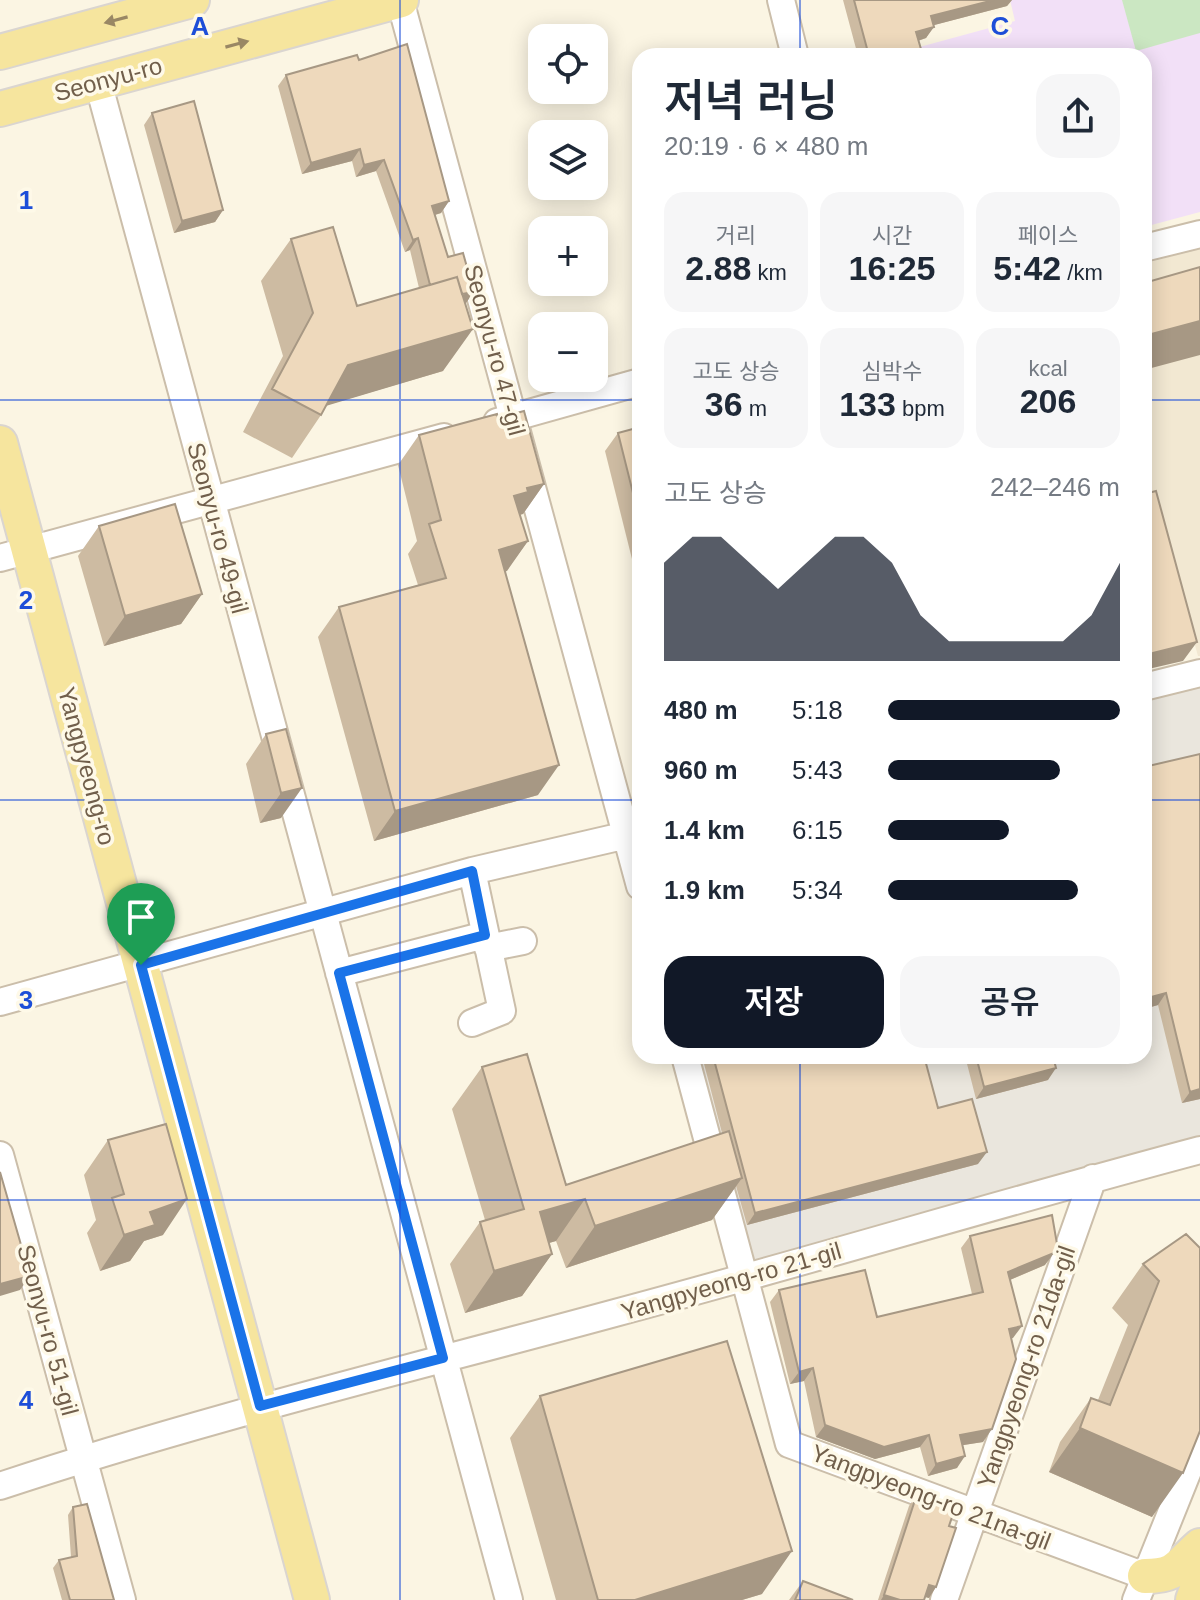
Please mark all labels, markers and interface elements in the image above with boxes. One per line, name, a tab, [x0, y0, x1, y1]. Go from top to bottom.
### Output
text: A	[191, 11, 210, 41]
text: C	[991, 11, 1010, 41]
one-way arrow	[104, 15, 129, 27]
map controls	[528, 24, 608, 392]
button: locate	[528, 24, 608, 104]
one-way arrow	[225, 38, 250, 50]
street label: Seonyu-ro	[51, 52, 165, 106]
button: share	[1036, 74, 1120, 158]
text: 저녁 러닝	[664, 76, 838, 125]
button: layers	[528, 120, 608, 200]
text: 20:19 · 6 × 480 m	[664, 131, 869, 161]
text: 1	[19, 185, 33, 215]
button: +	[528, 216, 608, 296]
text: 거리	[716, 223, 756, 248]
text: 시간	[872, 223, 912, 248]
text: 페이스	[1018, 223, 1078, 248]
text: 2.88	[685, 249, 751, 287]
text: 16:25	[849, 249, 935, 287]
text: 5:42	[993, 249, 1061, 287]
text: km	[751, 260, 787, 285]
text: /km	[1061, 260, 1103, 285]
street label: Seonyu-ro 47-gil	[459, 261, 531, 439]
button: −	[528, 312, 608, 392]
text: kcal	[1028, 356, 1068, 381]
text: 고도 상승	[692, 359, 780, 384]
text: 심박수	[862, 359, 922, 384]
text: 206	[1020, 382, 1076, 420]
text: 36	[705, 385, 743, 423]
text: 133	[839, 385, 896, 423]
text: m	[743, 396, 767, 421]
text: bpm	[896, 396, 945, 421]
street label: Seonyu-ro 49-gil	[182, 439, 254, 617]
text: 242–246 m	[990, 472, 1120, 502]
text: 고도 상승	[664, 478, 767, 508]
text: 2	[19, 585, 33, 615]
street label: Yangpyeong-ro	[53, 684, 121, 848]
text: 480 m	[664, 695, 738, 725]
text: 5:18	[792, 695, 843, 725]
text: 960 m	[664, 755, 738, 785]
text: 5:43	[792, 755, 843, 785]
text: 1.4 km	[664, 815, 745, 845]
text: 6:15	[792, 815, 843, 845]
text: 1.9 km	[664, 875, 745, 905]
text: 5:34	[792, 875, 843, 905]
pin	[107, 883, 175, 965]
icon: arrive	[119, 895, 163, 939]
button: 저장	[664, 956, 884, 1048]
button: 공유	[900, 956, 1120, 1048]
text: 3	[19, 985, 33, 1015]
street label: Yangpyeong-ro 21-gil	[618, 1237, 844, 1325]
street label: Seonyu-ro 51-gil	[12, 1241, 84, 1419]
street label: Yangpyeong-ro 21da-gil	[972, 1242, 1080, 1492]
text: 4	[19, 1385, 34, 1415]
street label: Yangpyeong-ro 21na-gil	[807, 1439, 1055, 1555]

